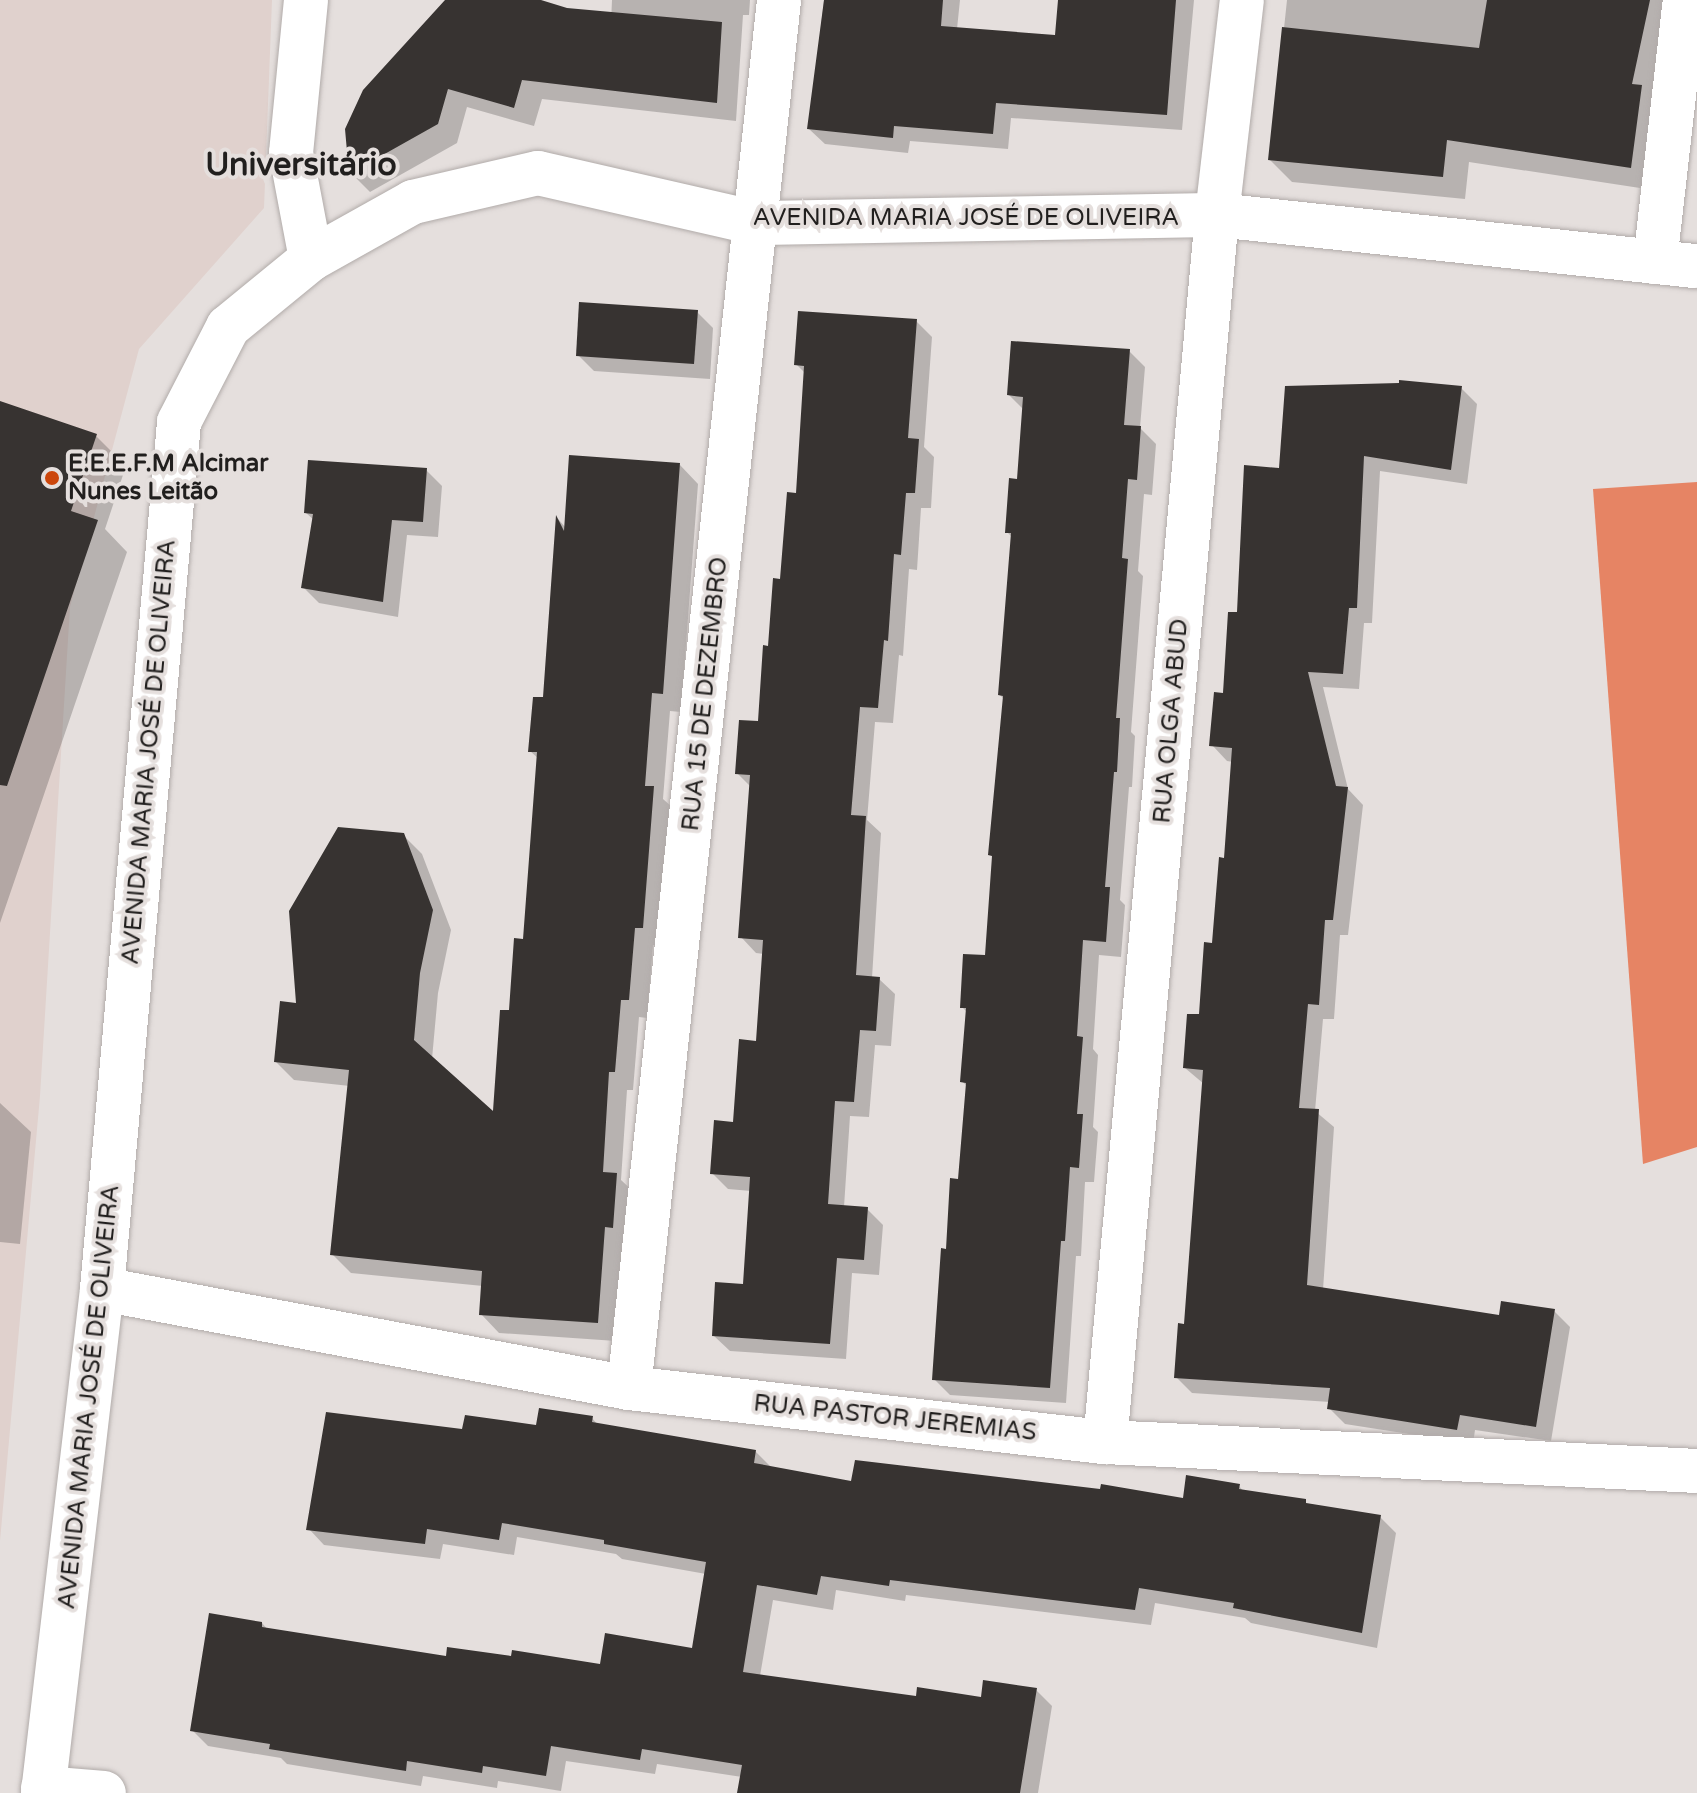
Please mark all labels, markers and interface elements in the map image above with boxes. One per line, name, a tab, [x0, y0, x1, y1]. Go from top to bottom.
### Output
district label: Universitário	[205, 146, 397, 184]
street label: AVENIDA MARIA JOSÉ DE OLIVEIRA	[753, 204, 1179, 232]
place label: E.E.E.F.M Alcimar Nunes Leitão	[68, 450, 268, 506]
marker: E.E.E.F.M Alcimar Nunes Leitão	[43, 469, 61, 487]
street label: AVENIDA MARIA JOSÉ DE OLIVEIRA	[116, 538, 182, 966]
street label: RUA 15 DE DEZEMBRO	[676, 556, 734, 832]
street label: RUA OLGA ABUD	[1148, 617, 1194, 825]
street label: AVENIDA MARIA JOSÉ DE OLIVEIRA	[52, 1183, 126, 1611]
street label: RUA PASTOR JEREMIAS	[752, 1389, 1038, 1447]

